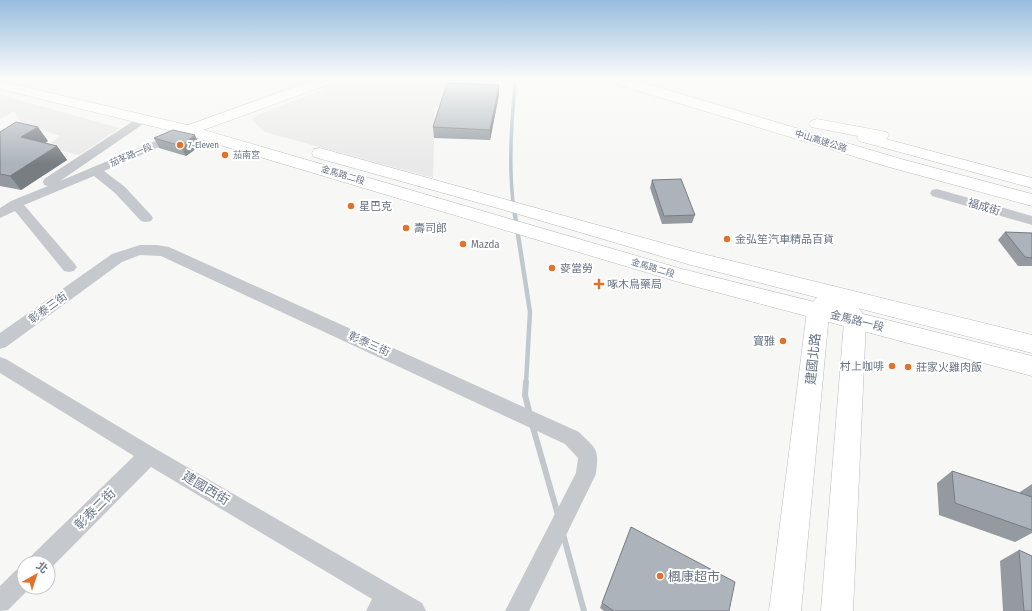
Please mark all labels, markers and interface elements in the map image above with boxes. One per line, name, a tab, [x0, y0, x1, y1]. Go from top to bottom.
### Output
street label: 中山高速公路	[794, 127, 849, 154]
marker: 7-Eleven	[175, 140, 185, 150]
place label: 7-Eleven	[188, 140, 219, 150]
street label: 茄苳路一段	[108, 142, 154, 168]
marker: 茄南宮	[220, 150, 230, 160]
place label: 茄南宮	[233, 150, 260, 160]
street label: 金馬路二段	[320, 164, 366, 186]
street label: 福成街	[966, 196, 1002, 218]
place label: 星巴克	[359, 200, 392, 213]
marker: 星巴克	[346, 201, 356, 211]
place label: 壽司郎	[414, 222, 447, 235]
marker: 壽司郎	[401, 223, 411, 233]
place label: 金弘笙汽車精品百貨	[735, 233, 834, 246]
marker: 金弘笙汽車精品百貨	[722, 234, 732, 244]
place label: Mazda	[471, 238, 500, 251]
marker: Mazda	[458, 239, 468, 249]
street label: 金馬路二段	[630, 257, 676, 279]
place label: 麥當勞	[560, 262, 593, 275]
marker: 麥當勞	[547, 263, 557, 273]
place label: 啄木鳥藥局	[607, 278, 662, 291]
marker: 啄木鳥藥局	[594, 279, 604, 289]
street label: 彰泰三街	[26, 290, 70, 326]
street label: 金馬路一段	[829, 308, 885, 334]
street label: 彰泰三街	[346, 329, 392, 359]
street label: 建國北路	[803, 332, 823, 386]
place label: 寶雅	[753, 335, 775, 348]
marker: 寶雅	[778, 336, 788, 346]
place label: 村上咖啡	[840, 360, 884, 373]
marker: 村上咖啡	[887, 361, 897, 371]
place label: 莊家火雞肉飯	[916, 361, 982, 374]
marker: 莊家火雞肉飯	[903, 362, 913, 372]
street label: 建國西街	[180, 468, 232, 508]
street label: 彰泰二街	[71, 485, 119, 533]
north arrow	[16, 555, 56, 595]
text: 北	[34, 559, 50, 576]
place label: 楓康超市	[668, 569, 720, 584]
marker: 楓康超市	[655, 571, 665, 581]

